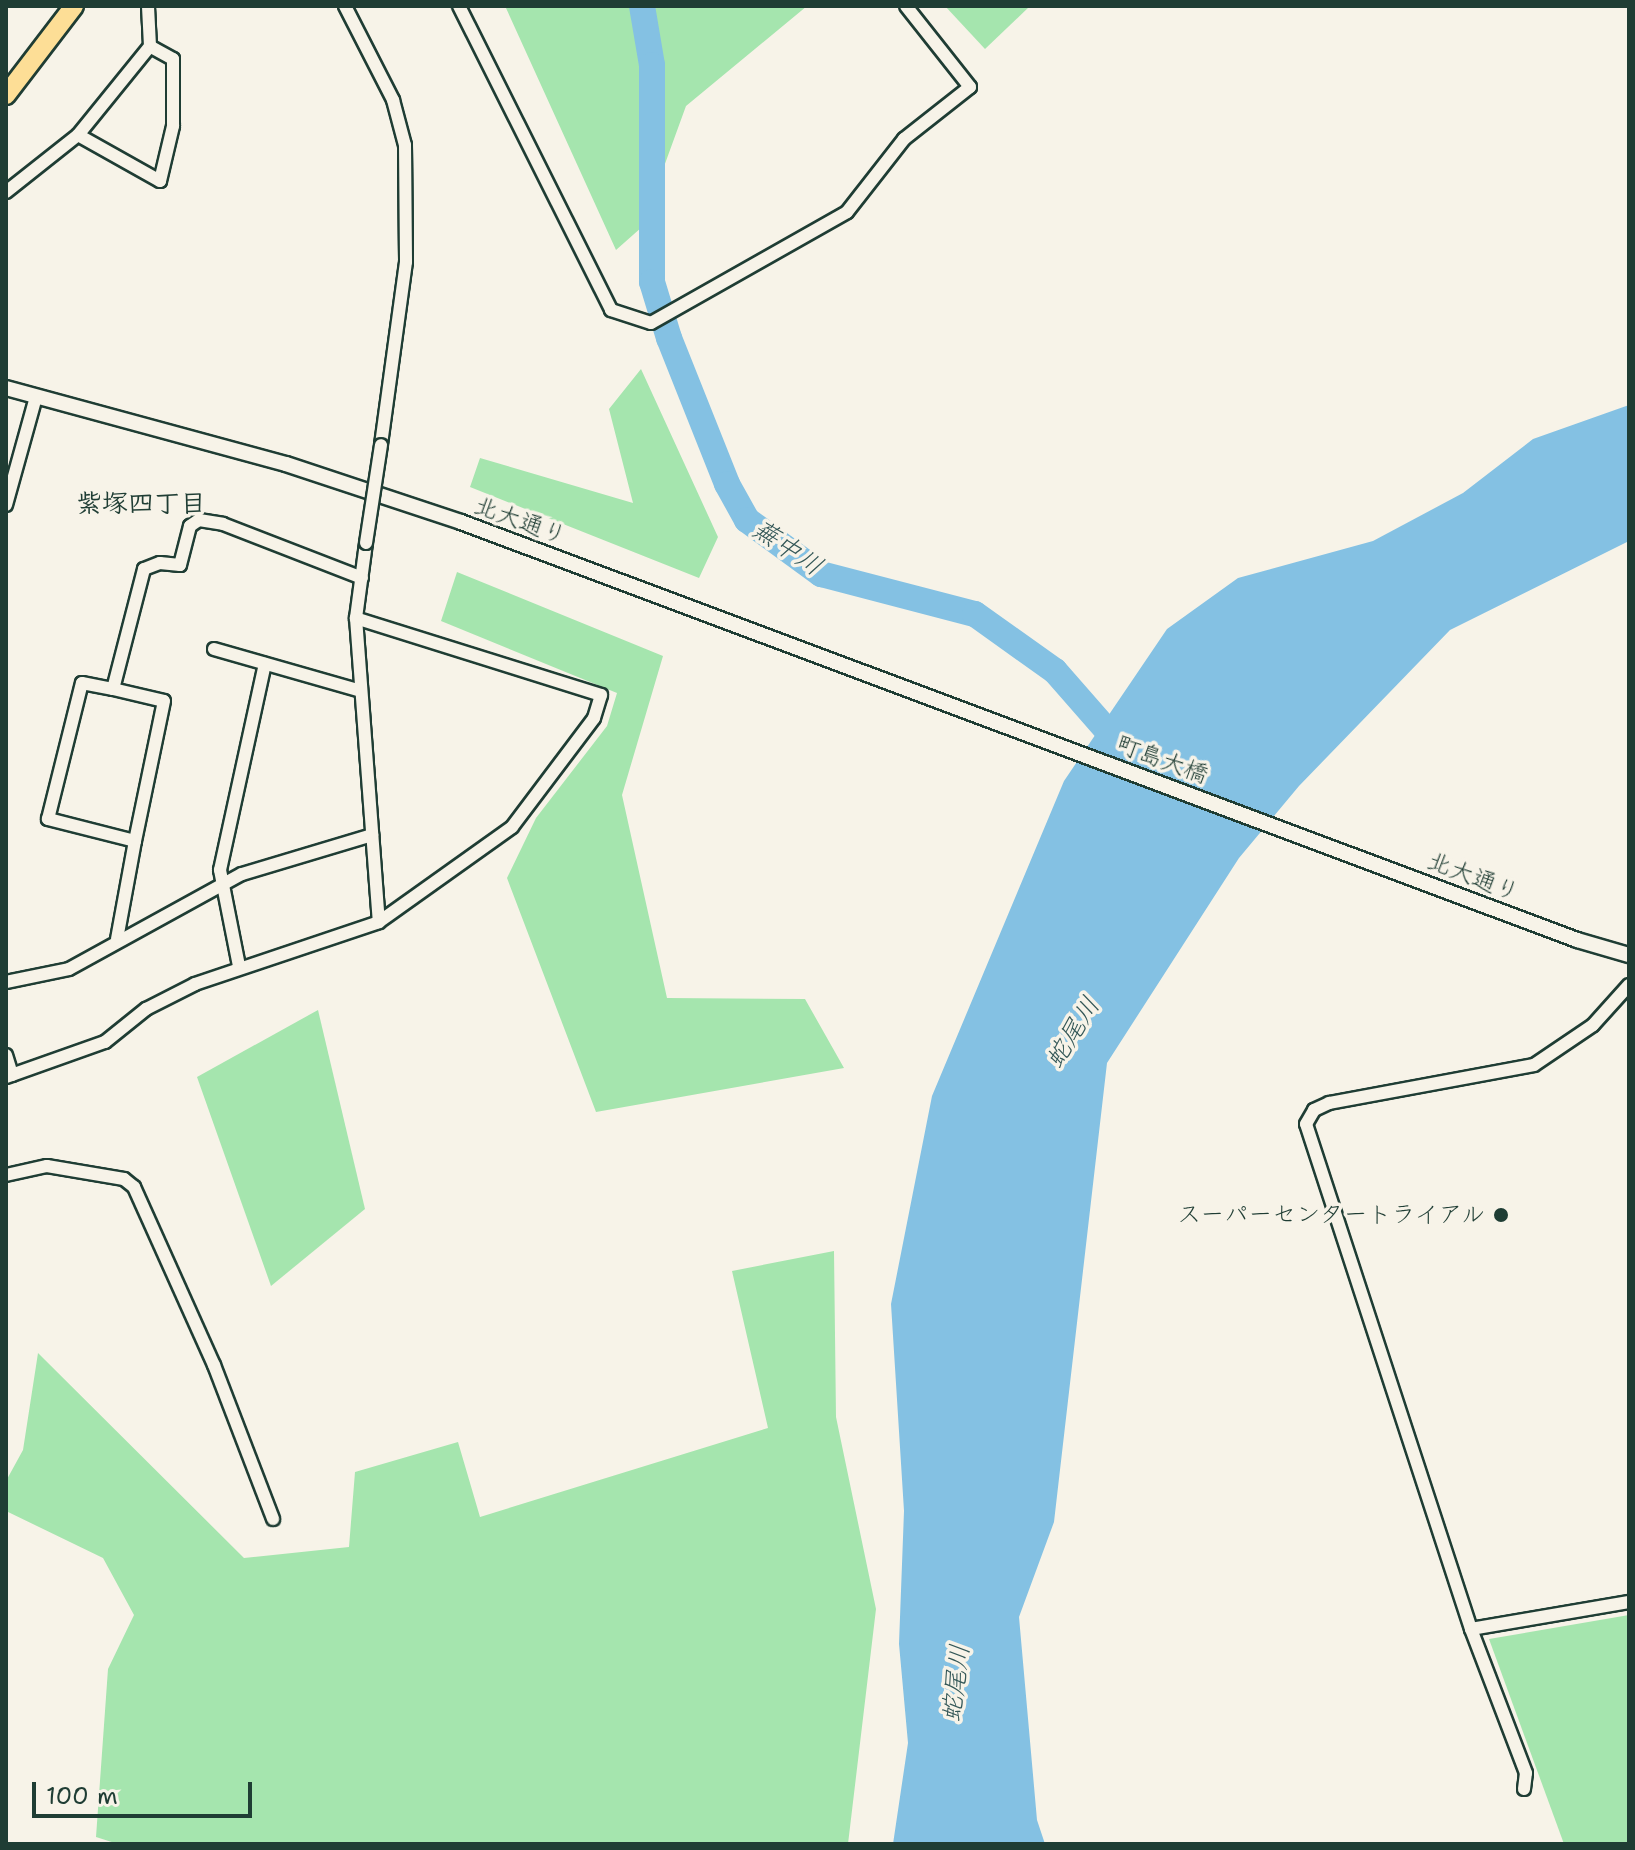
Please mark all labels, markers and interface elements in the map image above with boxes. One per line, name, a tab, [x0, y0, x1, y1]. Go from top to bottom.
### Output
district label: 紫塚四丁目	[76, 487, 206, 519]
street label: 北大通り	[470, 491, 570, 551]
water label: 蕪中川	[747, 512, 829, 582]
street label: 町島大橋	[1112, 730, 1212, 790]
street label: 北大通り	[1423, 846, 1523, 908]
water label: 蛇尾川	[1038, 991, 1106, 1073]
place label: スーパーセンタートライアル	[1174, 1201, 1485, 1229]
marker: スーパーセンタートライアル	[1492, 1206, 1510, 1224]
water label: 蛇尾川	[935, 1642, 975, 1724]
scale bar	[36, 1766, 256, 1816]
text: 100 m	[46, 1780, 118, 1812]

